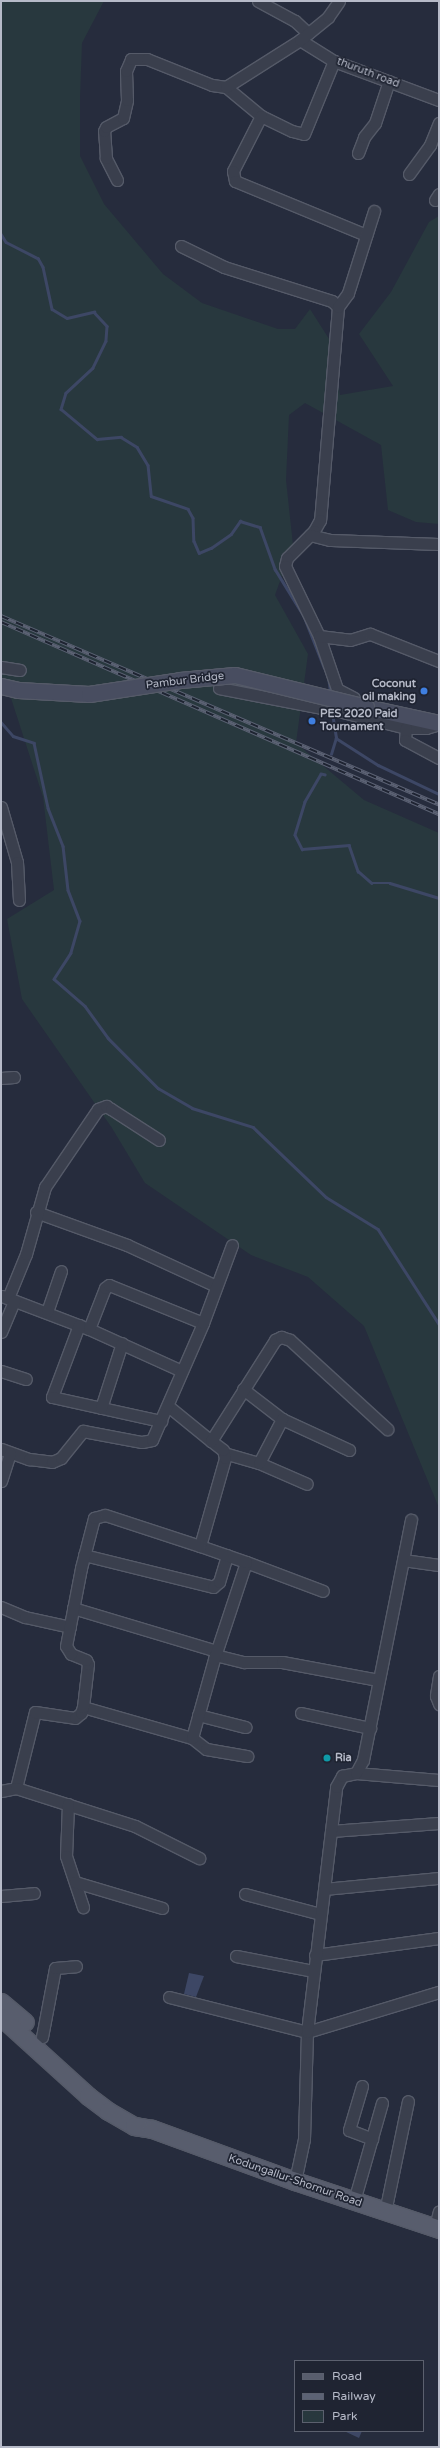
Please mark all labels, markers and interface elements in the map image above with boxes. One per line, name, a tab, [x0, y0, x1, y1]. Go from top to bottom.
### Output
street label: thuruth road	[335, 55, 401, 91]
street label: Pambur Bridge	[145, 670, 225, 692]
place label: Coconut oil making	[362, 678, 416, 704]
marker: Coconut oil making	[419, 686, 429, 696]
place label: PES 2020 Paid Tournament	[320, 708, 398, 734]
marker: PES 2020 Paid Tournament	[307, 716, 317, 726]
place label: Ria	[335, 1751, 352, 1765]
marker: Ria	[322, 1753, 332, 1763]
street label: Kodungallur-Shornur Road	[226, 2152, 364, 2210]
legend	[294, 2360, 424, 2432]
text: Road	[332, 2369, 362, 2383]
text: Railway	[332, 2389, 376, 2403]
text: Park	[332, 2409, 358, 2423]

